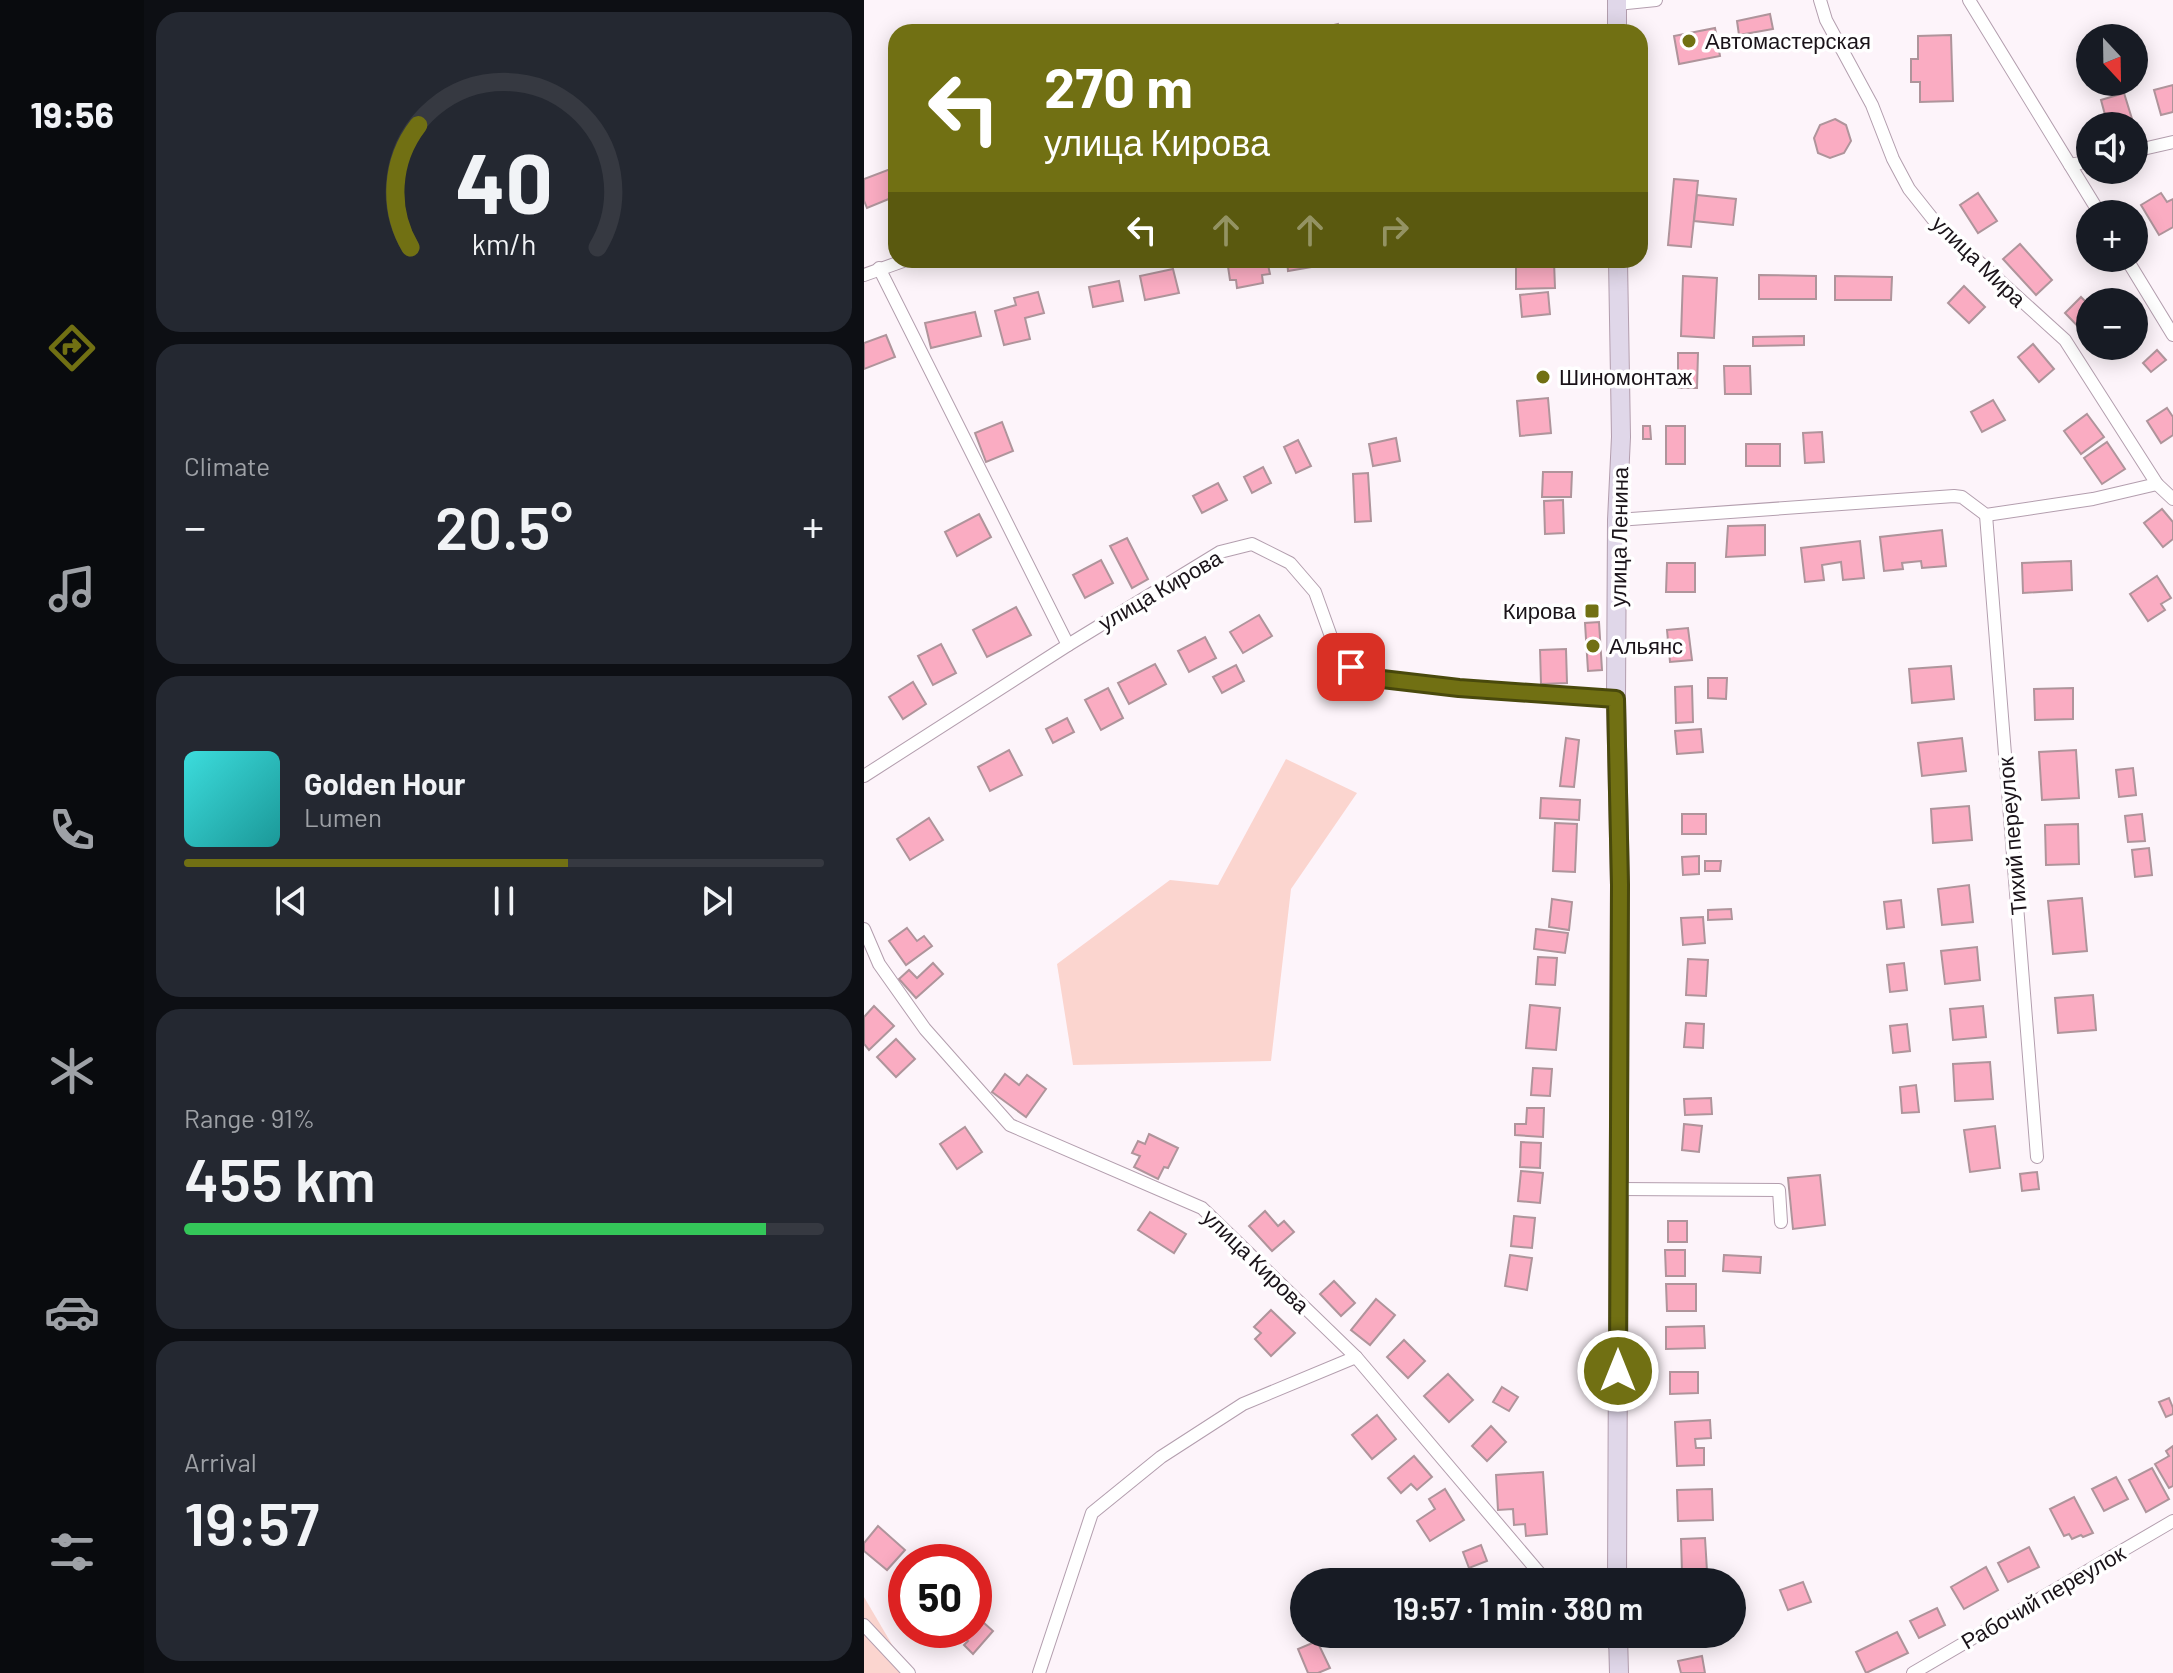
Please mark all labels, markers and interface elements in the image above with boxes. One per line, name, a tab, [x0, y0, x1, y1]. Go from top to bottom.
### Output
north arrow	[2076, 24, 2148, 96]
map controls	[2076, 24, 2148, 360]
place label: Автомастерская	[1705, 27, 1871, 54]
marker: Автомастерская	[1680, 32, 1698, 50]
text: 270 m	[1044, 52, 1193, 119]
icon: left	[912, 56, 1016, 160]
text: 19:56	[30, 92, 114, 135]
button: sound	[2076, 112, 2148, 184]
text: улица Кирова	[1044, 120, 1270, 163]
text: 40	[455, 131, 553, 231]
button: +	[2076, 200, 2148, 272]
icon: left	[1120, 208, 1164, 252]
icon: ahead	[1204, 208, 1248, 252]
icon: ahead	[1288, 208, 1332, 252]
icon: right	[1372, 208, 1416, 252]
street label: улица Мира	[1927, 209, 2032, 313]
text: km/h	[472, 226, 536, 261]
button: −	[2076, 288, 2148, 360]
icon: directions	[44, 320, 100, 376]
place label: Шиномонтаж	[1559, 363, 1692, 389]
marker: Шиномонтаж	[1534, 368, 1552, 386]
text: Climate	[184, 450, 270, 481]
street label: улица Ленина	[1604, 466, 1633, 607]
text: 20.5°	[435, 490, 573, 562]
text: −	[184, 499, 206, 552]
text: +	[802, 499, 824, 552]
street label: улица Кирова	[1093, 543, 1227, 636]
icon: music	[44, 561, 100, 617]
place label: Кирова	[1503, 597, 1577, 624]
marker: Кирова	[1583, 602, 1601, 620]
place label: Альянс	[1609, 632, 1683, 658]
pin	[1317, 633, 1385, 701]
marker: Альянс	[1584, 637, 1602, 655]
icon: arrive	[1329, 645, 1373, 689]
street label: Тихий переулок	[1991, 756, 2032, 916]
text: Golden Hour	[304, 765, 466, 801]
text: Lumen	[304, 801, 382, 832]
icon: phone	[44, 802, 100, 858]
icon: previous	[269, 879, 313, 923]
icon: pause	[482, 879, 526, 923]
icon: next	[695, 879, 739, 923]
icon: climate	[44, 1043, 100, 1099]
text: Range · 91%	[184, 1102, 315, 1133]
text: 455 km	[184, 1142, 376, 1214]
street label: улица Кирова	[1197, 1203, 1316, 1319]
icon: car	[44, 1284, 100, 1340]
position arrow	[1576, 1329, 1660, 1413]
text: Arrival	[184, 1446, 257, 1477]
text: 19:57	[184, 1486, 319, 1558]
icon: filters	[44, 1524, 100, 1580]
street label: Рабочий переулок	[1956, 1538, 2130, 1654]
speed limit sign: 50	[888, 1544, 992, 1648]
text: 19:57 · 1 min · 380 m	[1393, 1590, 1643, 1626]

